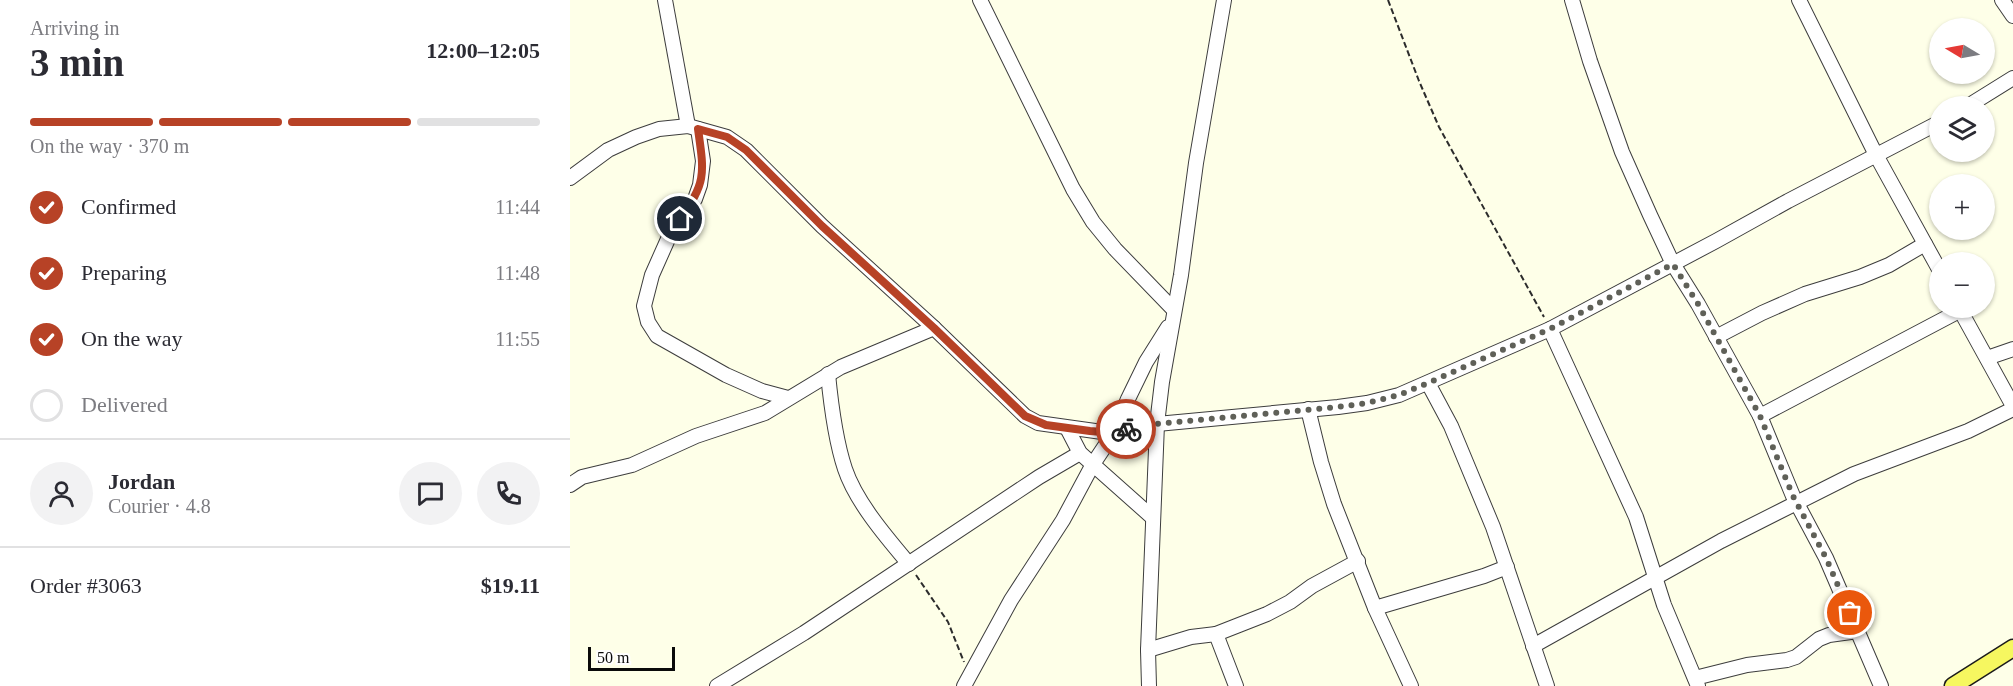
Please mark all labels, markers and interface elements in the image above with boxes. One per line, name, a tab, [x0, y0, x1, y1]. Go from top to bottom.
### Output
text: Arriving in	[30, 17, 119, 39]
north arrow	[1929, 18, 1995, 84]
map controls	[1929, 18, 1995, 318]
text: 12:00–12:05	[426, 38, 540, 63]
text: 3 min	[30, 41, 124, 84]
button: layers	[1929, 96, 1995, 162]
text: On the way · 370 m	[30, 135, 189, 157]
button: +	[1929, 174, 1995, 240]
icon: check	[30, 191, 63, 224]
pin	[654, 193, 705, 244]
text: Confirmed	[81, 194, 176, 219]
text: 11:44	[495, 196, 540, 218]
icon: home	[663, 202, 696, 235]
button: −	[1929, 252, 1995, 318]
icon: check	[30, 257, 63, 290]
text: Preparing	[81, 260, 167, 285]
text: 11:48	[495, 262, 540, 284]
icon: check	[30, 323, 63, 356]
text: On the way	[81, 326, 182, 351]
text: 11:55	[495, 328, 540, 350]
text: Delivered	[81, 392, 168, 417]
courier	[1096, 399, 1156, 459]
icon: bike	[1110, 413, 1143, 446]
button: person	[30, 462, 93, 525]
button: chat	[399, 462, 462, 525]
button: phone	[477, 462, 540, 525]
text: Jordan	[108, 469, 175, 494]
text: Courier · 4.8	[108, 495, 211, 517]
text: Order #3063	[30, 573, 142, 598]
text: $19.11	[481, 573, 540, 598]
pin	[1824, 587, 1875, 638]
icon: bag	[1833, 596, 1866, 629]
scale bar	[588, 644, 675, 672]
text: 50 m	[597, 649, 629, 666]

